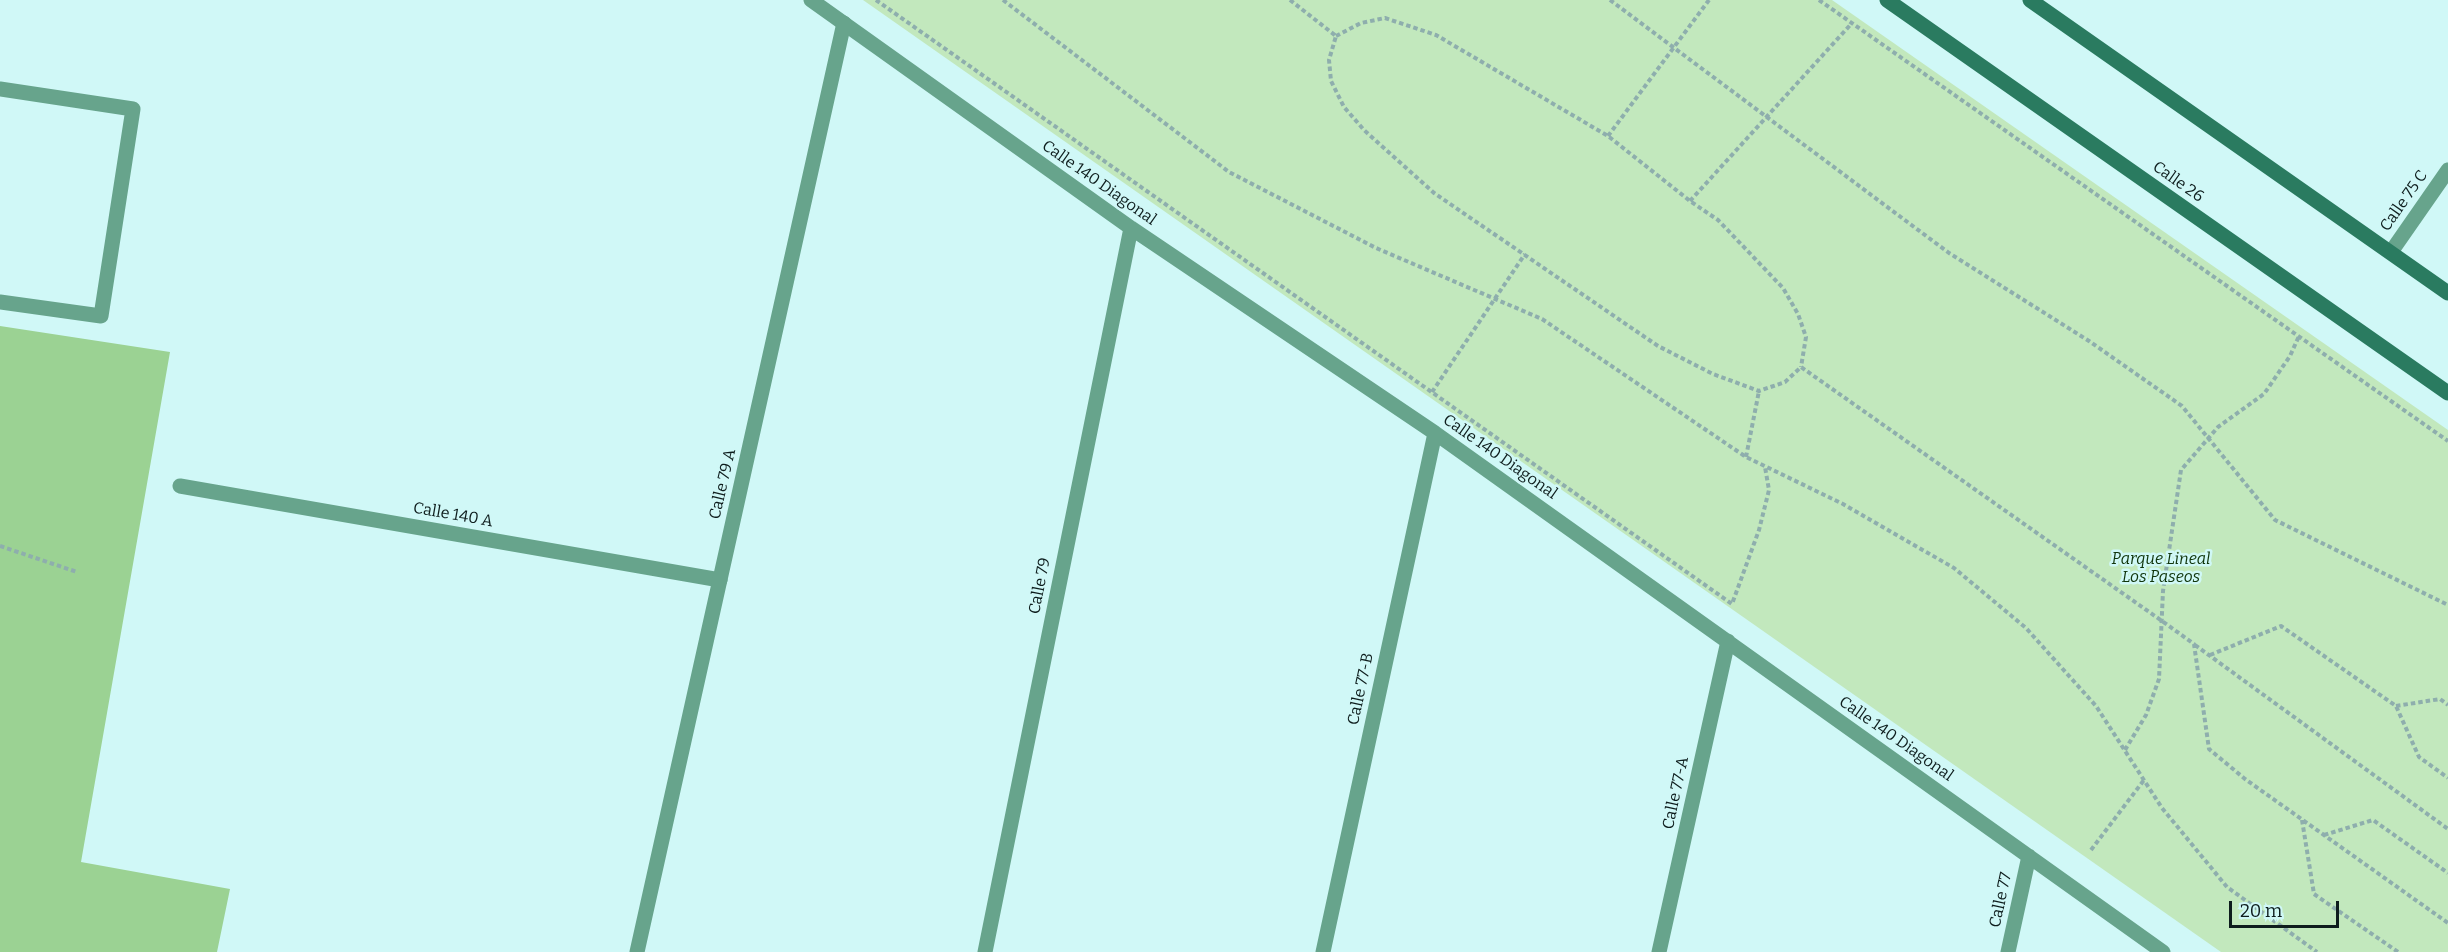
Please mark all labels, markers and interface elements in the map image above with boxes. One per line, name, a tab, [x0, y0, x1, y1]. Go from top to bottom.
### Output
street label: Calle 140 Diagonal	[1038, 136, 1160, 230]
street label: Calle 26	[2149, 158, 2207, 206]
street label: Calle 75 C	[2376, 167, 2432, 235]
street label: Calle 140 Diagonal	[1439, 410, 1561, 504]
street label: Calle 79 A	[706, 447, 740, 521]
street label: Calle 140 A	[412, 499, 494, 531]
park label: Parque Lineal Los Paseos	[2112, 550, 2210, 588]
street label: Calle 79	[1025, 556, 1055, 616]
street label: Calle 77-B	[1344, 651, 1378, 727]
street label: Calle 140 Diagonal	[1835, 692, 1957, 786]
street label: Calle 77-A	[1659, 755, 1693, 831]
street label: Calle 77	[1986, 871, 2016, 929]
scale bar	[2232, 889, 2342, 927]
text: 20 m	[2240, 900, 2282, 922]

